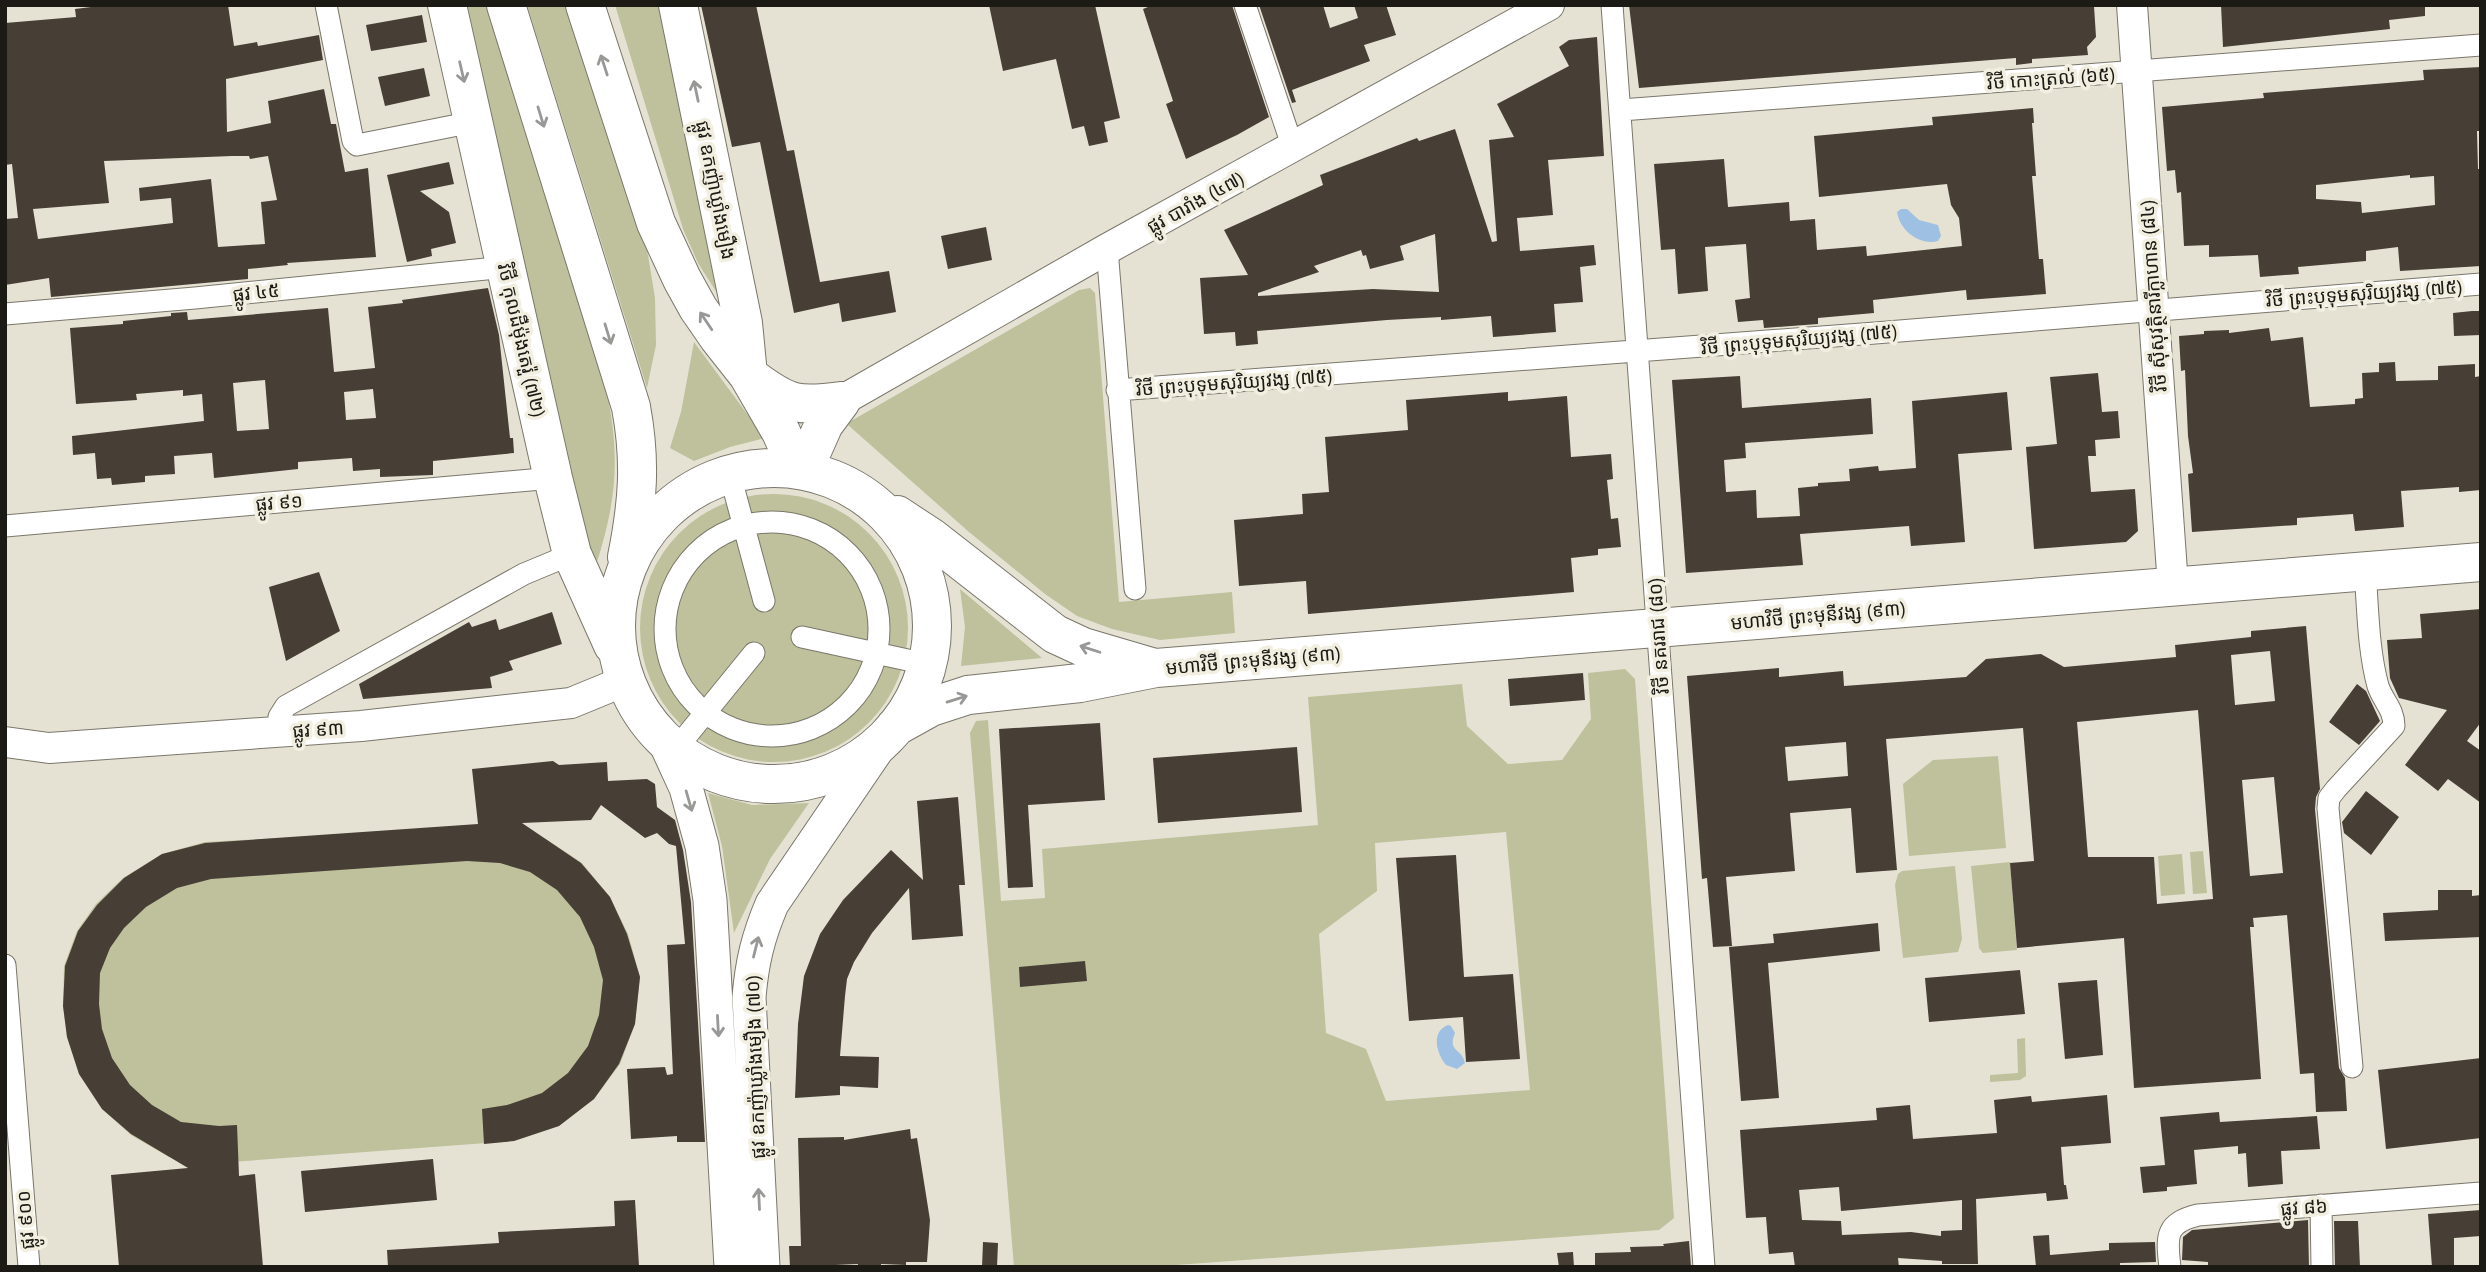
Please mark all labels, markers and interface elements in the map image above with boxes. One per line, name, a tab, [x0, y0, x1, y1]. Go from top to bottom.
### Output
one-way arrow	[597, 54, 610, 76]
one-way arrow	[455, 60, 469, 83]
street label: វិថី កោះត្រល់ (៦៥)	[1985, 62, 2116, 94]
one-way arrow	[688, 80, 702, 103]
one-way arrow	[535, 106, 548, 128]
street label: ផ្លូវ ឧកញ៉ាឃ្លាំងមឿង	[685, 118, 741, 263]
street label: ផ្លូវ បារាំង (៤៧)	[1142, 166, 1250, 243]
street label: វិថី ស៊ីសុវត្ថិនារីក្លាហាន (៨៤)	[2134, 199, 2173, 393]
street label: វិថី កុលដឺម៉ុងតេរ៉ួ (៧២)	[491, 260, 551, 420]
street label: វិថី ព្រះបុទុមសុរិយ្យវង្ស (៧៥)	[2264, 274, 2463, 313]
street label: ផ្លូវ ៤៥	[231, 278, 281, 312]
one-way arrow	[699, 312, 713, 331]
street label: វិថី ព្រះបុទុមសុរិយ្យវង្ស (៧៥)	[1699, 318, 1898, 361]
one-way arrow	[603, 323, 616, 345]
street label: វិថី ព្រះបុទុមសុរិយ្យវង្ស (៧៥)	[1134, 363, 1333, 402]
street label: ផ្លូវ ៩១	[254, 488, 304, 522]
street label: វិថី នគររាជ (៨០)	[1642, 577, 1674, 696]
street label: មហាវិថី ព្រះមុនីវង្ស (៩៣)	[1729, 595, 1907, 636]
street label: មហាវិថី ព្រះមុនីវង្ស (៩៣)	[1164, 640, 1342, 681]
one-way arrow	[1079, 641, 1101, 654]
one-way arrow	[945, 691, 967, 704]
street label: ផ្លូវ ៩៣	[291, 715, 345, 748]
one-way arrow	[684, 790, 697, 812]
one-way arrow	[750, 937, 763, 959]
street label: ផ្លូវ ឧកញ៉ាឃ្លាំងមឿង (៧០)	[740, 974, 776, 1159]
one-way arrow	[712, 1014, 725, 1037]
one-way arrow	[753, 1187, 766, 1210]
street label: ផ្លូវ ៩០០	[10, 1189, 45, 1251]
street label: ផ្លូវ ៨៦	[2279, 1193, 2329, 1226]

